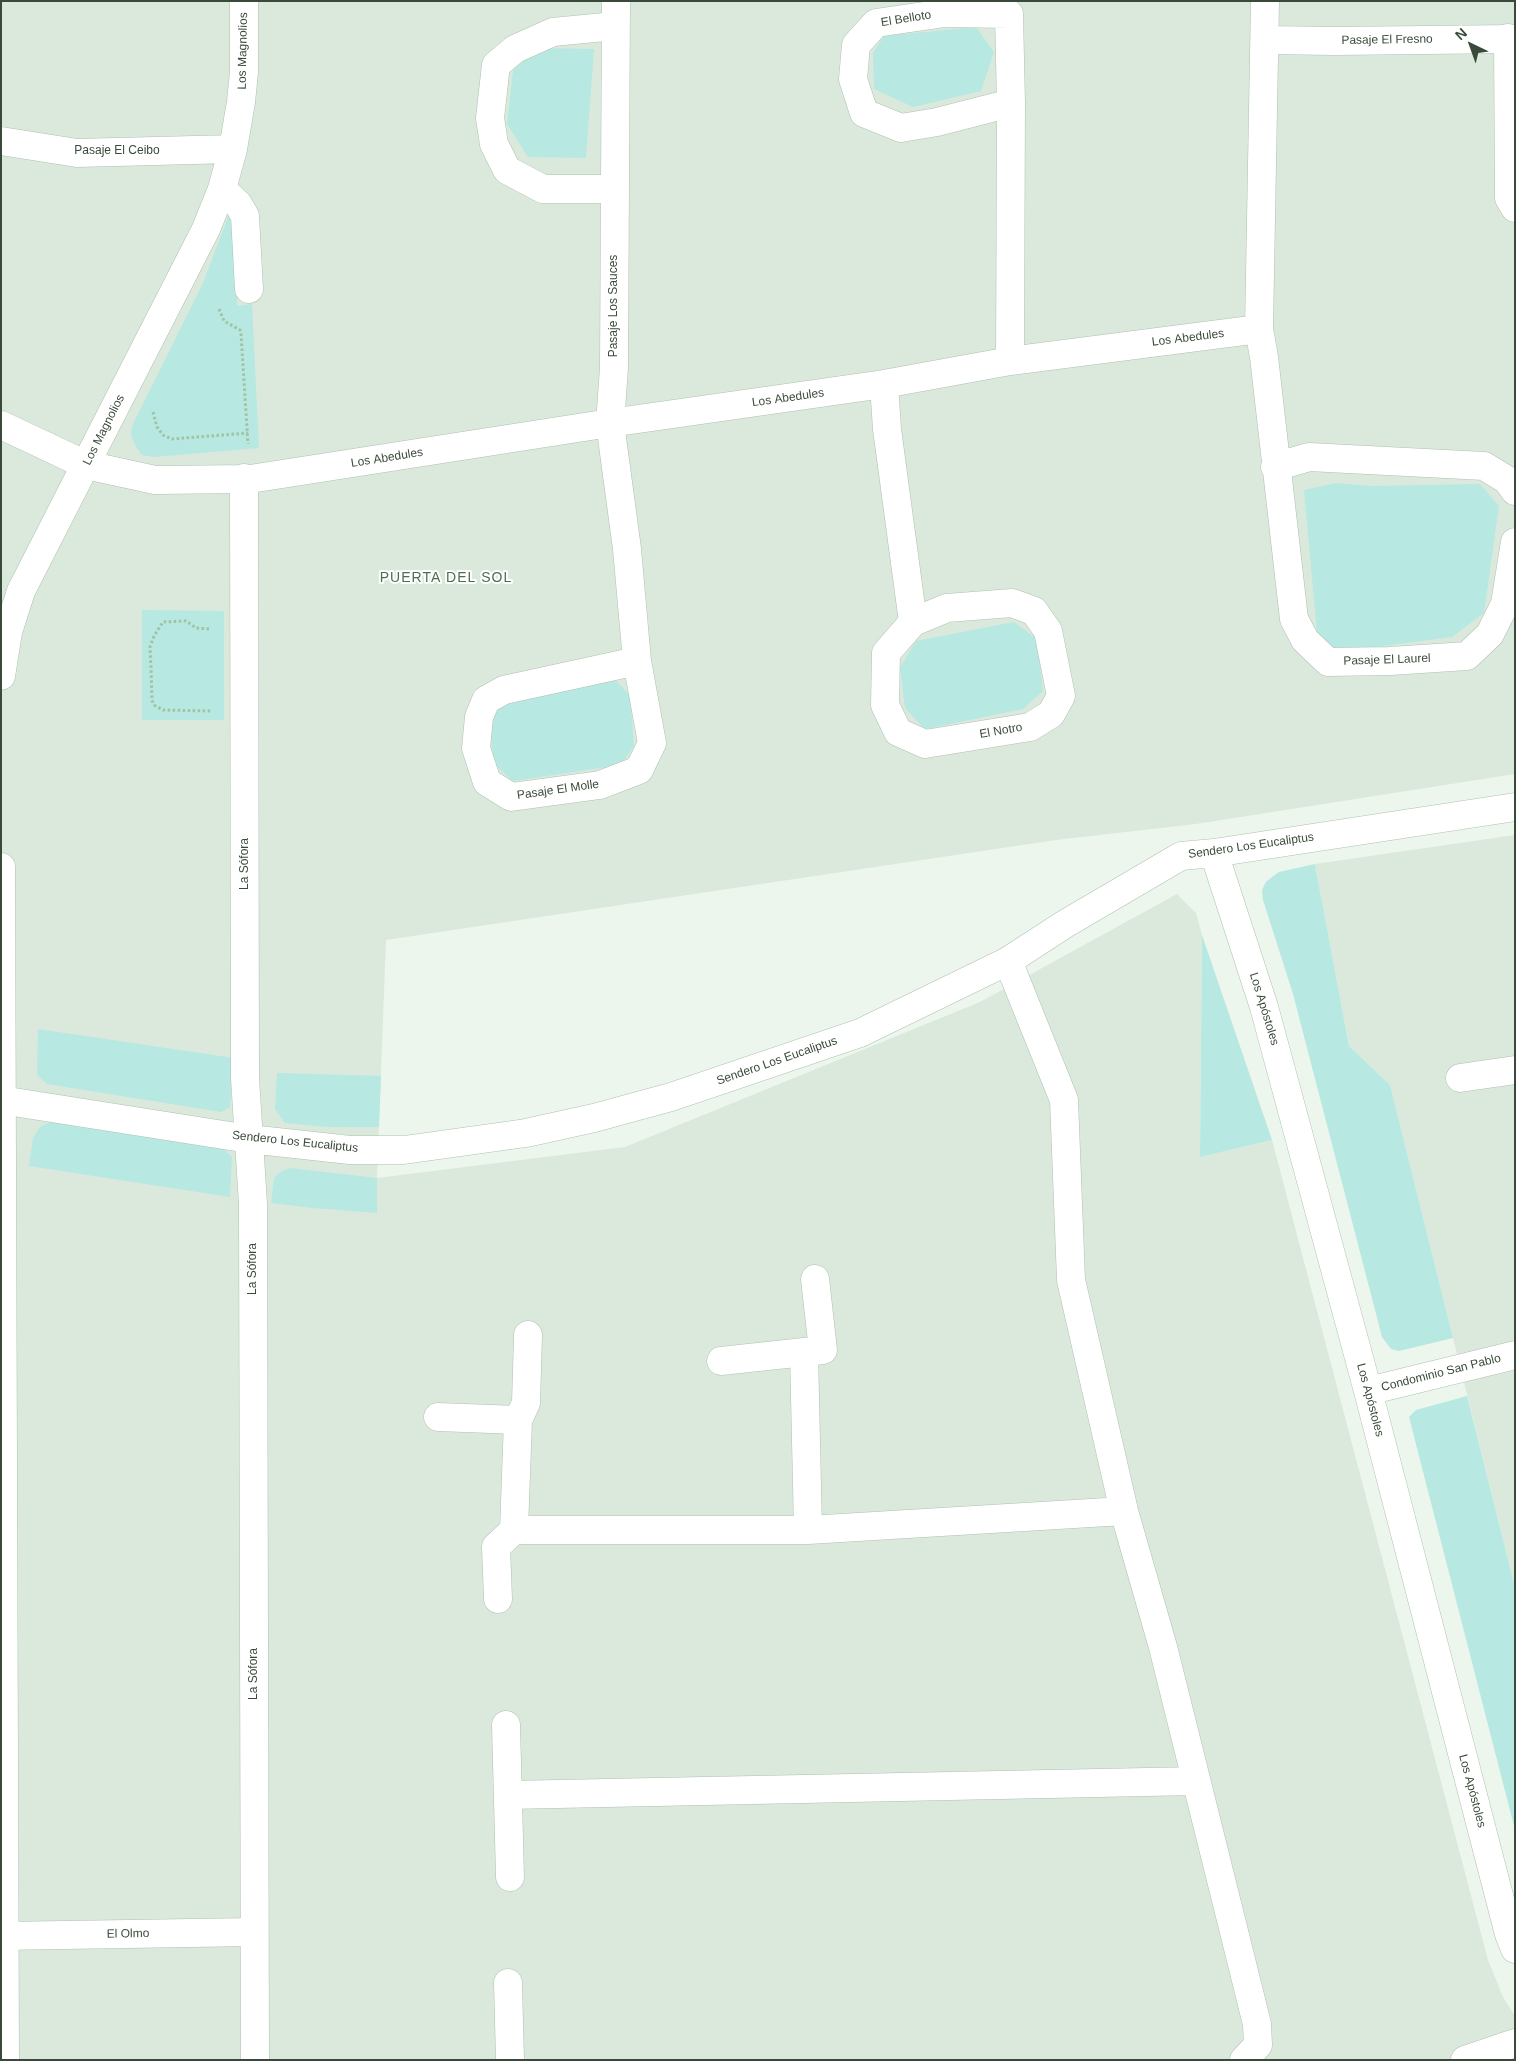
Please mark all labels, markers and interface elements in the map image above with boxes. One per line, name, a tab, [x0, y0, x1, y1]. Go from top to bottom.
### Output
street label: El Belloto	[880, 8, 932, 30]
street label: Los Magnolios	[235, 12, 251, 90]
north arrow	[1446, 20, 1496, 70]
text: N	[1452, 25, 1470, 43]
street label: Pasaje El Fresno	[1341, 32, 1433, 48]
street label: Pasaje El Ceibo	[74, 144, 160, 158]
street label: Pasaje Los Sauces	[607, 255, 621, 357]
street label: Los Abedules	[1151, 326, 1225, 350]
street label: Los Abedules	[751, 386, 825, 410]
street label: Los Magnolios	[80, 392, 128, 468]
street label: Los Abedules	[350, 445, 424, 471]
district label: PUERTA DEL SOL	[378, 570, 514, 586]
street label: Pasaje El Laurel	[1343, 651, 1431, 669]
street label: El Notro	[978, 720, 1024, 742]
street label: Pasaje El Molle	[516, 777, 600, 803]
street label: Sendero Los Eucaliptus	[1187, 830, 1315, 862]
street label: La Sófora	[238, 838, 252, 890]
street label: Los Apóstoles	[1246, 971, 1282, 1047]
street label: Sendero Los Eucaliptus	[715, 1034, 839, 1088]
street label: Sendero Los Eucaliptus	[231, 1128, 359, 1156]
street label: La Sófora	[246, 1243, 260, 1295]
street label: Condominio San Pablo	[1380, 1351, 1502, 1395]
street label: Los Apóstoles	[1353, 1362, 1387, 1438]
street label: La Sófora	[247, 1648, 261, 1700]
street label: Los Apóstoles	[1455, 1753, 1489, 1829]
street label: El Olmo	[107, 1926, 149, 1942]

